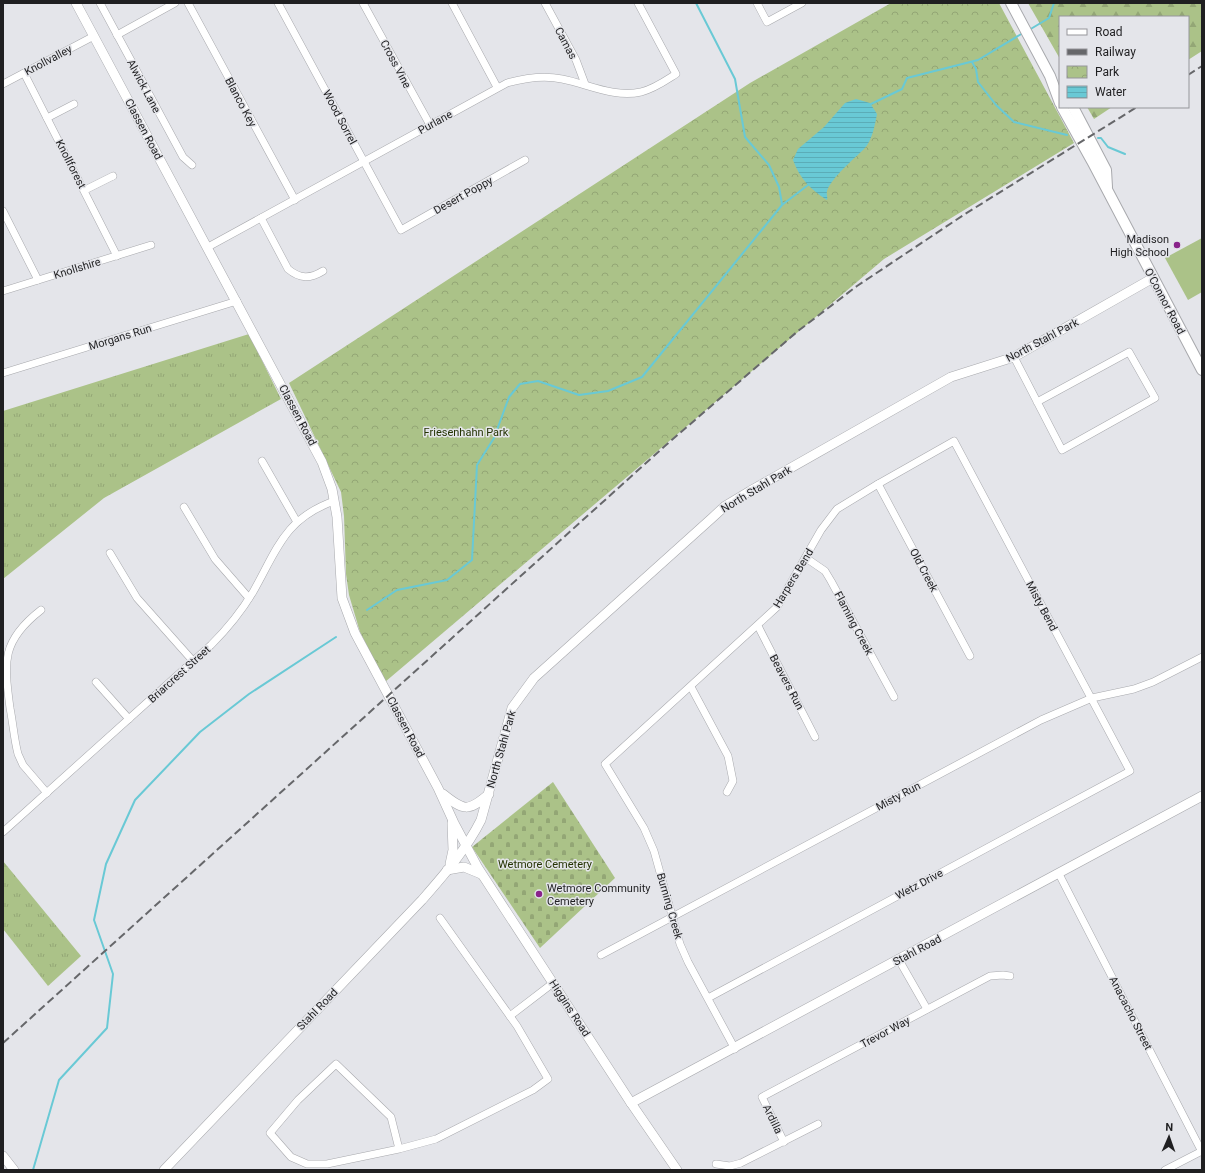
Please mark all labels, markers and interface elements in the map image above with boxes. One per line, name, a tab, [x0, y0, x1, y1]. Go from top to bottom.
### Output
legend	[1059, 16, 1189, 108]
street label: Camas	[552, 25, 580, 62]
text: Road	[1095, 25, 1123, 39]
street label: Cross Vine	[377, 38, 414, 91]
street label: Knollvalley	[22, 42, 75, 78]
text: Railway	[1095, 45, 1136, 59]
street label: Alwick Lane	[124, 57, 163, 115]
text: Park	[1095, 65, 1120, 79]
street label: Blanco Key	[222, 75, 259, 130]
text: Water	[1095, 85, 1126, 99]
street label: Wood Sorrel	[320, 88, 359, 147]
street label: Classen Road	[122, 97, 165, 162]
street label: Purlane	[416, 108, 455, 137]
street label: Knollforest	[53, 138, 89, 191]
street label: Desert Poppy	[431, 173, 496, 217]
place label: Madison High School	[1110, 233, 1169, 259]
marker: Madison High School	[1172, 240, 1182, 250]
street label: Knollshire	[52, 255, 102, 282]
street label: O'Connor Road	[1142, 266, 1187, 337]
street label: North Stahl Park	[1004, 316, 1081, 365]
street label: Morgans Run	[87, 322, 153, 353]
street label: Classen Road	[276, 383, 319, 448]
park label: Friesenhahn Park	[424, 426, 509, 439]
street label: North Stahl Park	[719, 463, 794, 516]
street label: Harpers Bend	[771, 546, 816, 610]
street label: Old Creek	[907, 546, 941, 594]
street label: Misty Bend	[1023, 579, 1060, 633]
street label: Flaming Creek	[831, 589, 876, 658]
street label: Briarcrest Street	[146, 643, 213, 706]
street label: Beavers Run	[767, 652, 807, 712]
street label: Classen Road	[384, 695, 427, 760]
street label: North Stahl Park	[484, 708, 519, 790]
street label: Misty Run	[874, 779, 923, 814]
park label: Wetmore Cemetery	[498, 858, 593, 871]
street label: Wetz Drive	[893, 866, 945, 902]
street label: Burning Creek	[654, 871, 685, 941]
place label: Wetmore Community Cemetery	[547, 882, 651, 908]
marker: Wetmore Community Cemetery	[534, 889, 544, 899]
street label: Stahl Road	[891, 932, 944, 969]
street label: Anacacho Street	[1106, 974, 1155, 1053]
street label: Higgins Road	[546, 977, 593, 1039]
street label: Stahl Road	[294, 986, 340, 1033]
street label: Trevor Way	[858, 1014, 913, 1051]
street label: Ardilla	[760, 1102, 785, 1136]
north arrow	[1149, 1117, 1189, 1157]
text: N	[1165, 1121, 1174, 1134]

